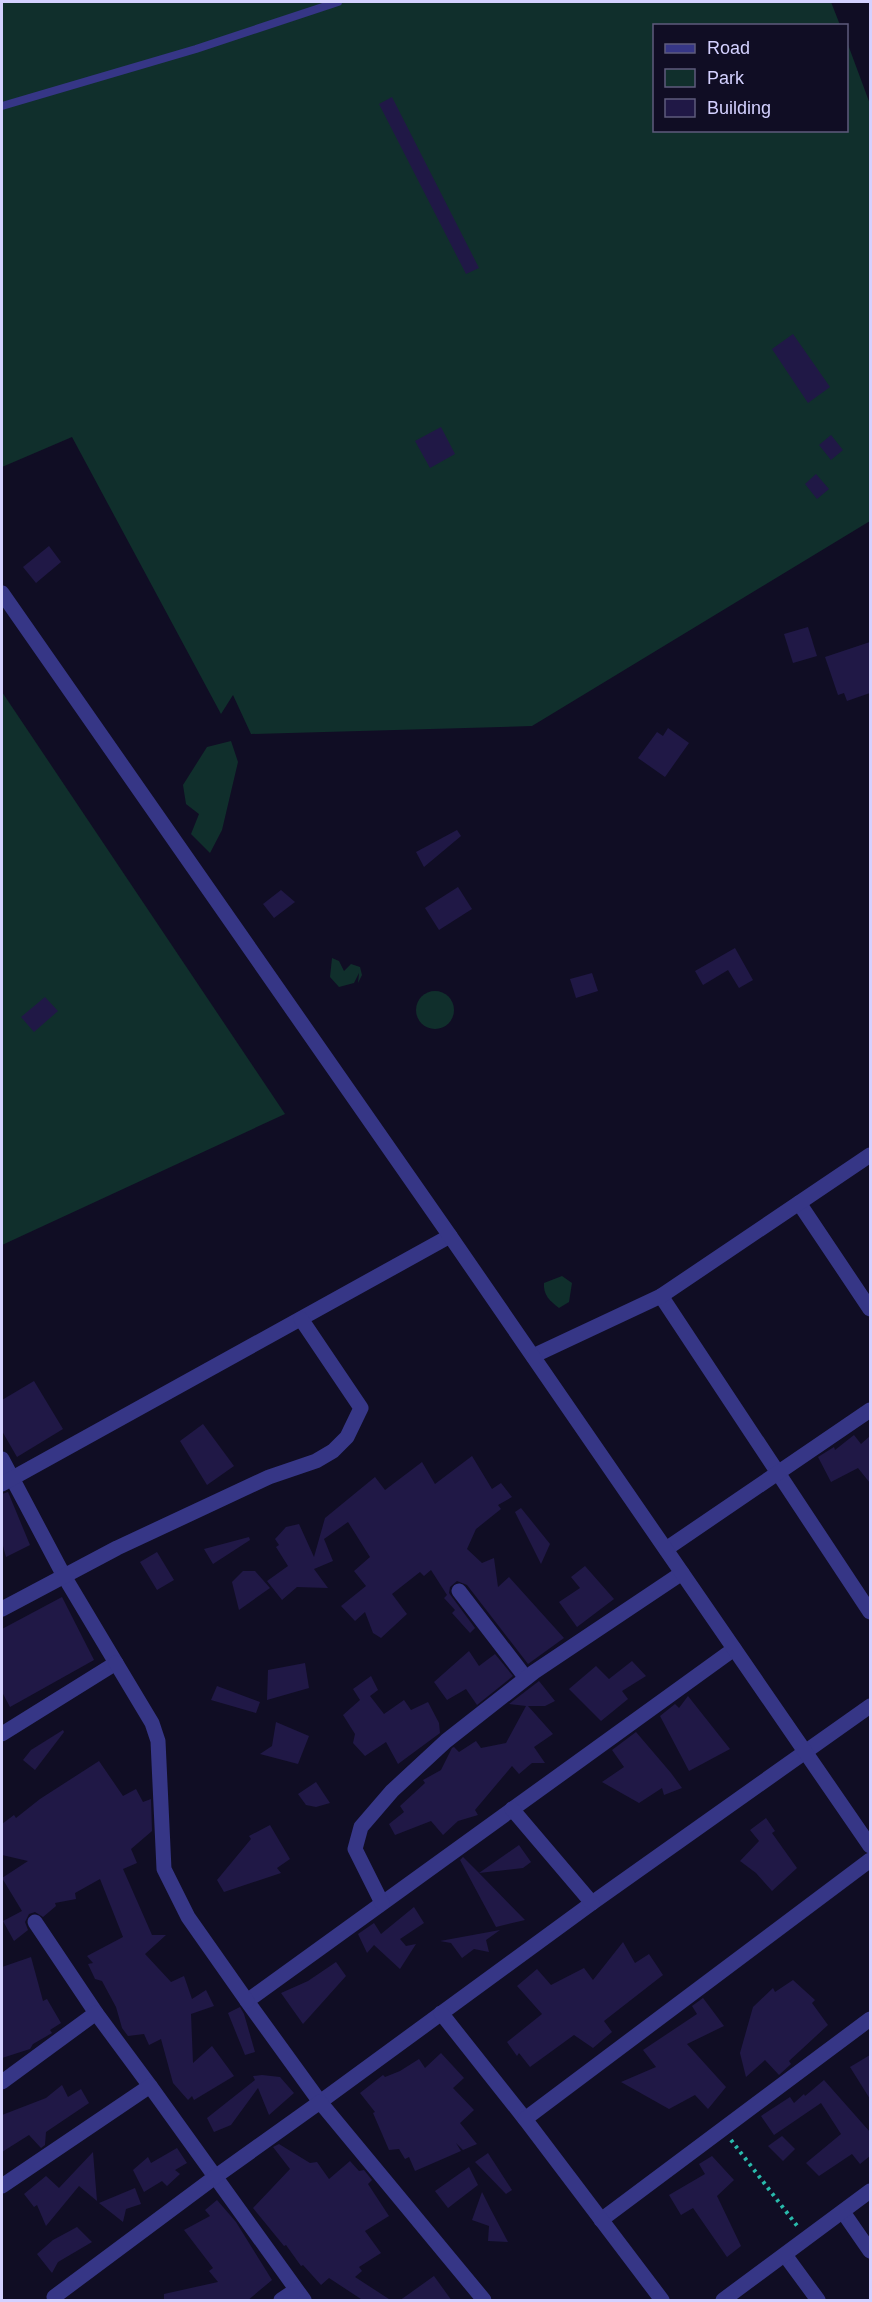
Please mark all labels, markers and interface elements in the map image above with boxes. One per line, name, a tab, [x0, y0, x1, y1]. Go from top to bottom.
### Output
legend	[653, 24, 848, 132]
text: Road	[707, 38, 750, 58]
text: Park	[707, 68, 745, 88]
text: Building	[707, 98, 771, 118]

